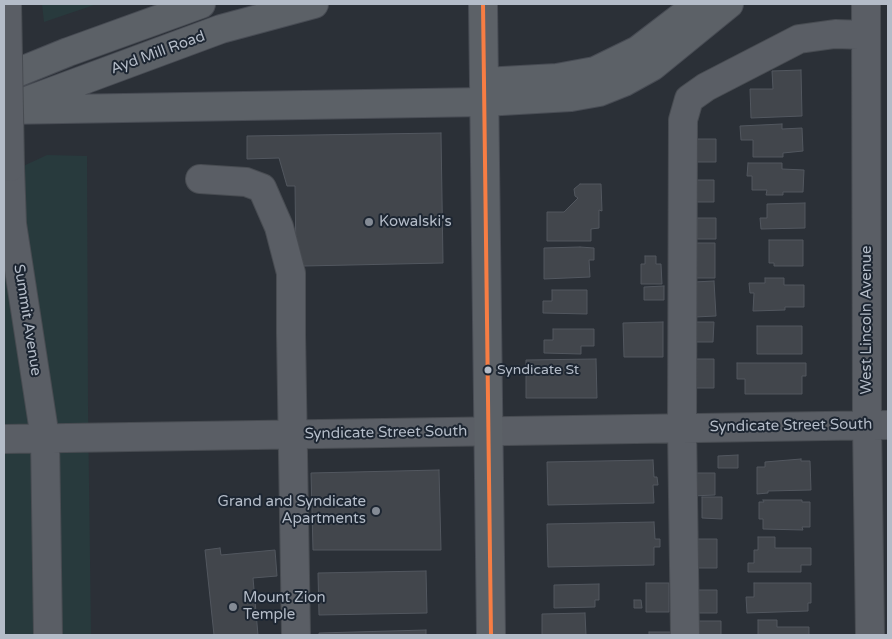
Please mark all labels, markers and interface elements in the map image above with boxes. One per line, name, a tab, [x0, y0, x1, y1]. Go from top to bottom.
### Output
street label: Ayd Mill Road	[108, 28, 208, 78]
place label: Kowalski's	[379, 213, 452, 231]
marker: Kowalski's	[363, 216, 375, 228]
street label: West Lincoln Avenue	[858, 246, 876, 394]
street label: Summit Avenue	[9, 263, 45, 377]
place label: Syndicate St	[497, 362, 579, 378]
marker: Syndicate St	[483, 365, 493, 375]
street label: Syndicate Street South	[710, 416, 872, 436]
street label: Syndicate Street South	[305, 423, 467, 443]
place label: Grand and Syndicate Apartments	[218, 493, 366, 528]
marker: Grand and Syndicate Apartments	[370, 505, 382, 517]
place label: Mount Zion Temple	[243, 589, 326, 624]
marker: Mount Zion Temple	[227, 601, 239, 613]

